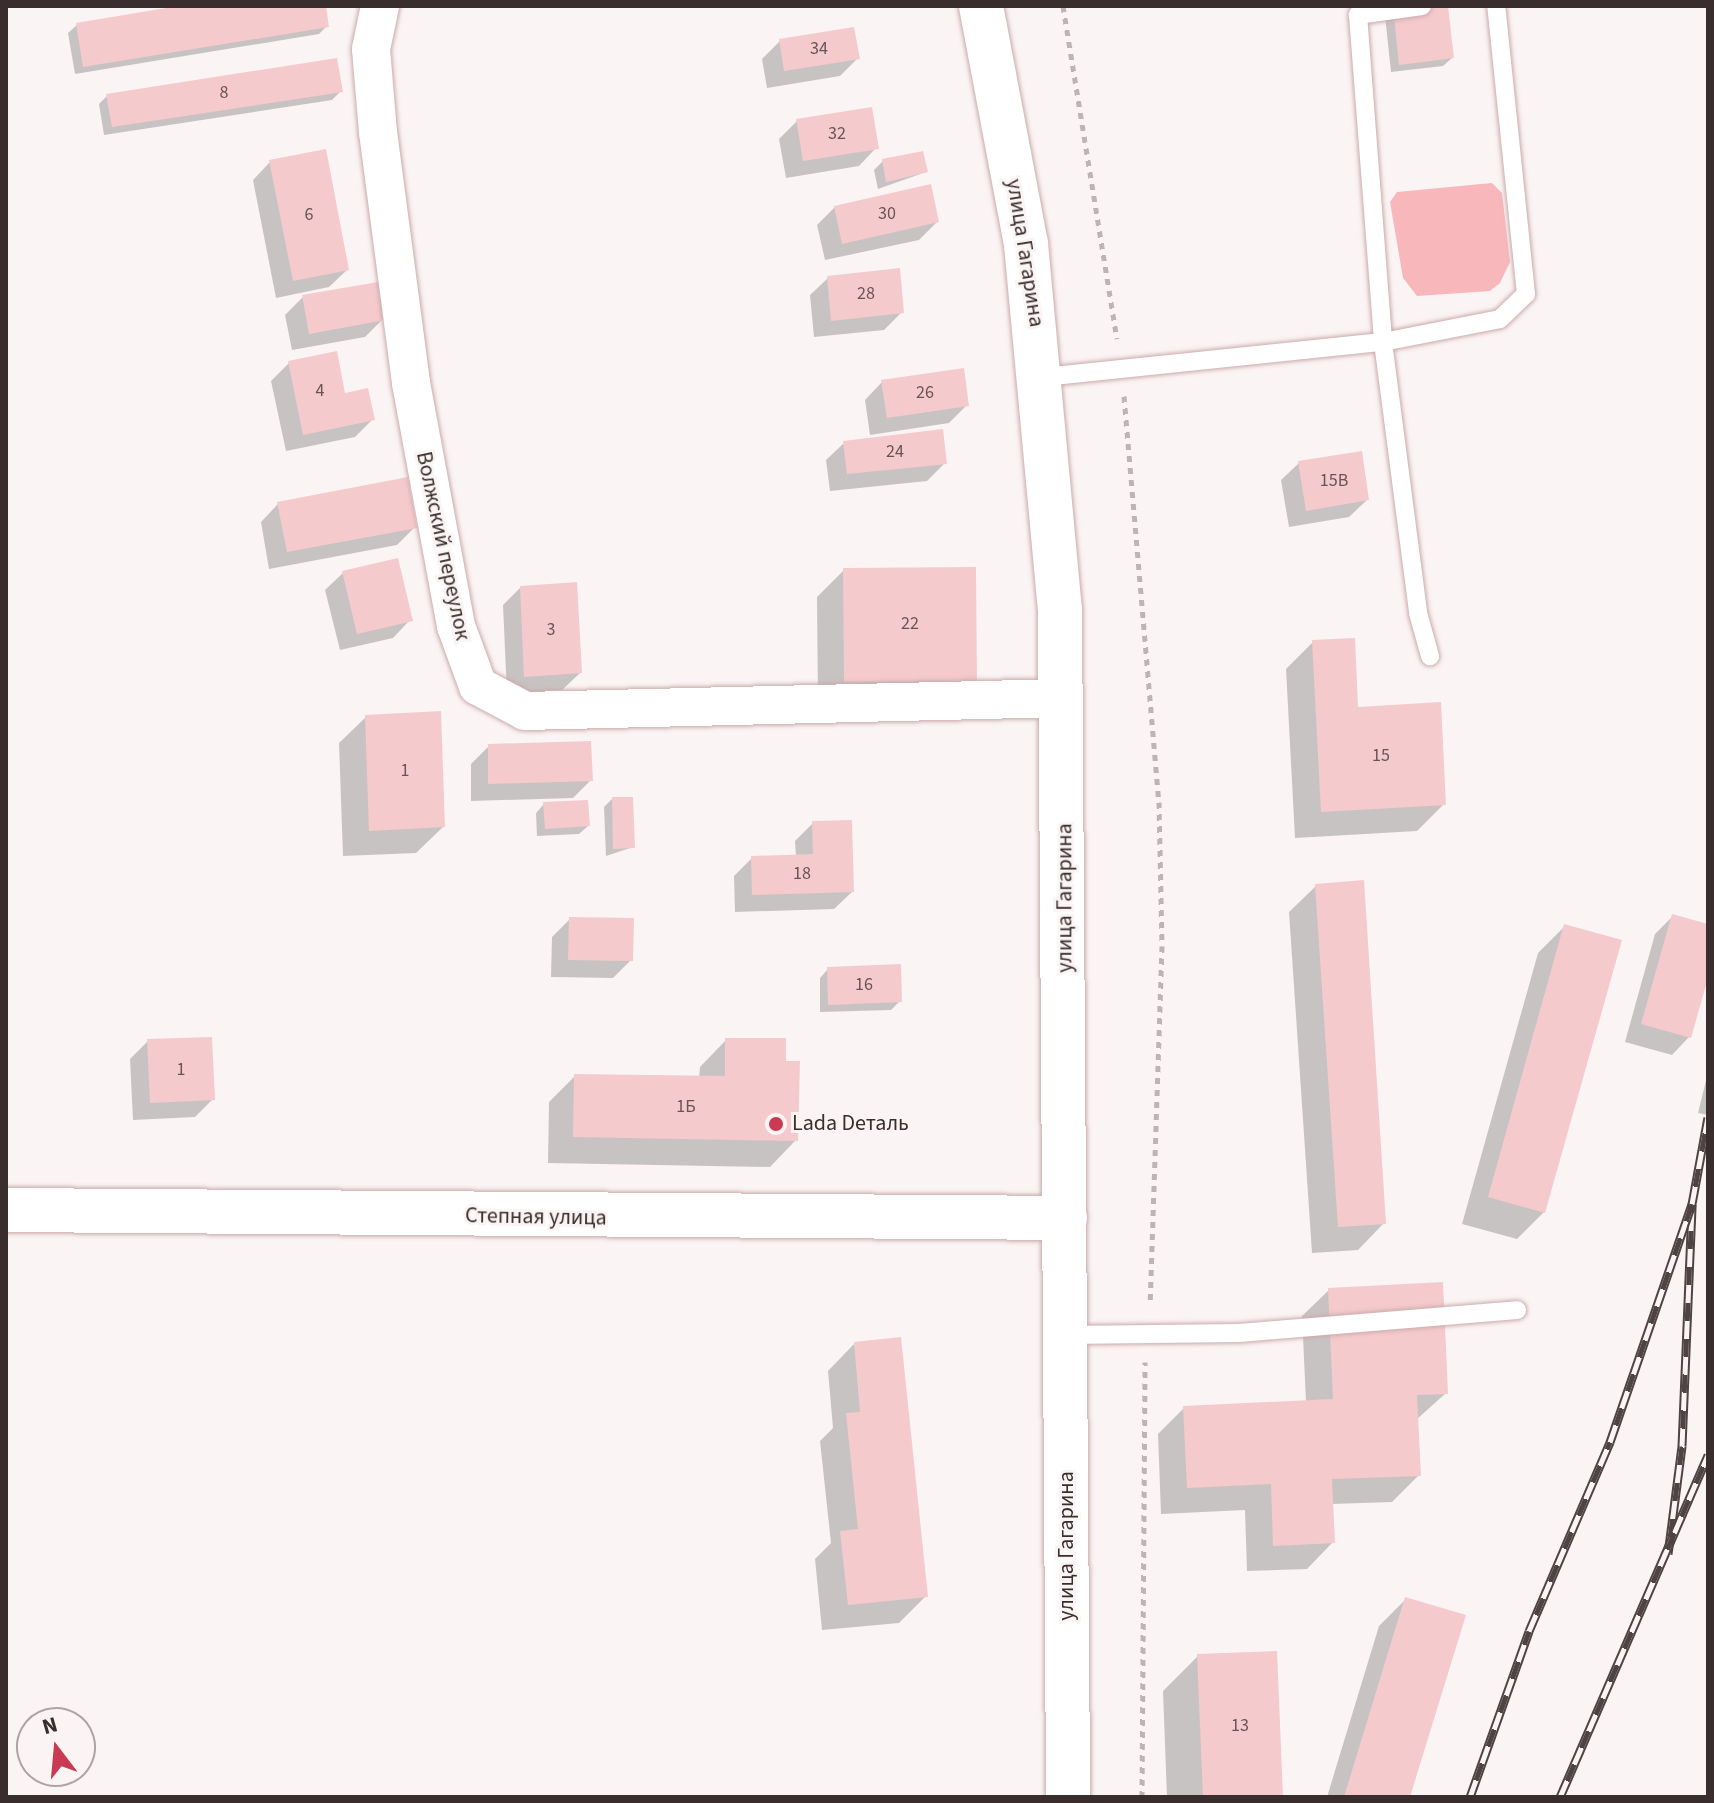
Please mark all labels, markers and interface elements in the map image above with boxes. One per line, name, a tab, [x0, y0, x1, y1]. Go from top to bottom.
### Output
house number: 34	[810, 38, 828, 60]
house number: 8	[220, 82, 228, 104]
house number: 32	[828, 123, 846, 145]
street label: улица Гагарина	[1000, 177, 1050, 329]
house number: 30	[878, 203, 896, 225]
house number: 6	[305, 204, 313, 226]
house number: 28	[857, 283, 875, 305]
house number: 4	[316, 380, 324, 402]
house number: 26	[916, 382, 934, 404]
house number: 24	[886, 441, 904, 463]
street label: Волжский переулок	[410, 449, 476, 643]
house number: 15В	[1320, 470, 1348, 492]
house number: 22	[901, 613, 919, 635]
house number: 3	[547, 619, 555, 641]
house number: 15	[1372, 745, 1390, 767]
house number: 1	[401, 760, 409, 782]
street label: улица Гагарина	[1052, 823, 1078, 973]
house number: 18	[793, 863, 811, 885]
house number: 16	[855, 974, 873, 996]
house number: 1	[177, 1059, 185, 1081]
house number: 1Б	[676, 1096, 696, 1118]
place label: Lada Dеталь	[792, 1111, 909, 1137]
marker: Lada Dеталь	[767, 1115, 785, 1133]
street label: Степная улица	[465, 1203, 607, 1231]
street label: улица Гагарина	[1054, 1471, 1080, 1621]
north arrow	[16, 1707, 96, 1787]
text: N	[38, 1708, 61, 1743]
house number: 13	[1231, 1715, 1249, 1737]

